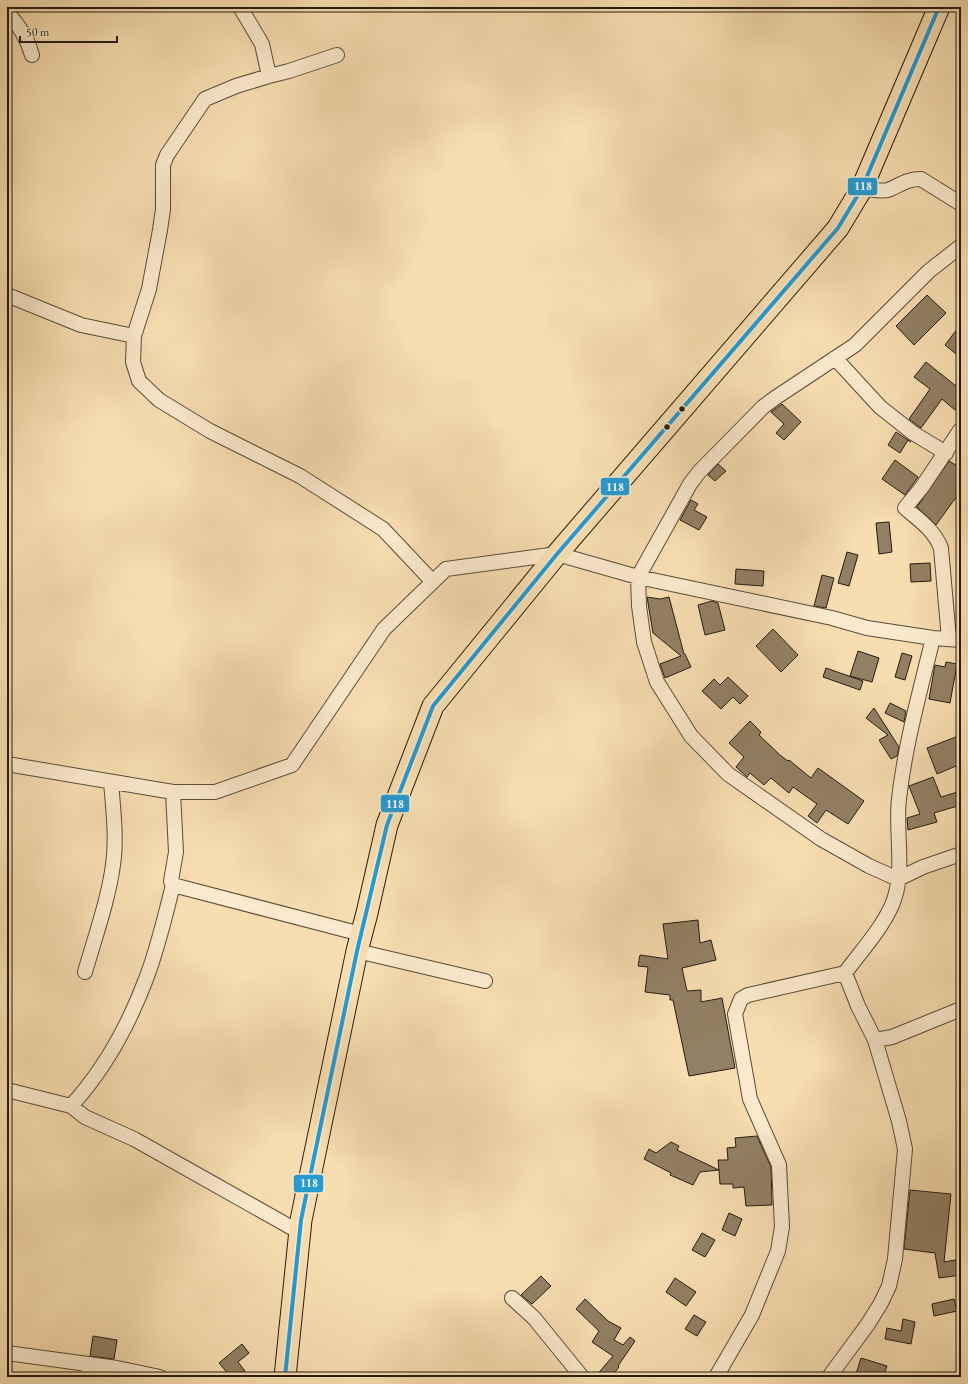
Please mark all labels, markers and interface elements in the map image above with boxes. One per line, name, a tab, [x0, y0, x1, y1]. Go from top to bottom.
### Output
scale bar	[20, 18, 117, 44]
text: 50 m	[26, 24, 50, 40]
line badge: 118	[847, 177, 878, 196]
text: 118	[854, 179, 872, 193]
unlabelled marker	[677, 404, 687, 414]
unlabelled marker	[662, 422, 672, 432]
line badge: 118	[600, 477, 630, 496]
text: 118	[606, 480, 624, 494]
line badge: 118	[380, 794, 410, 813]
text: 118	[386, 797, 404, 811]
line badge: 118	[293, 1174, 324, 1193]
text: 118	[300, 1176, 318, 1190]

